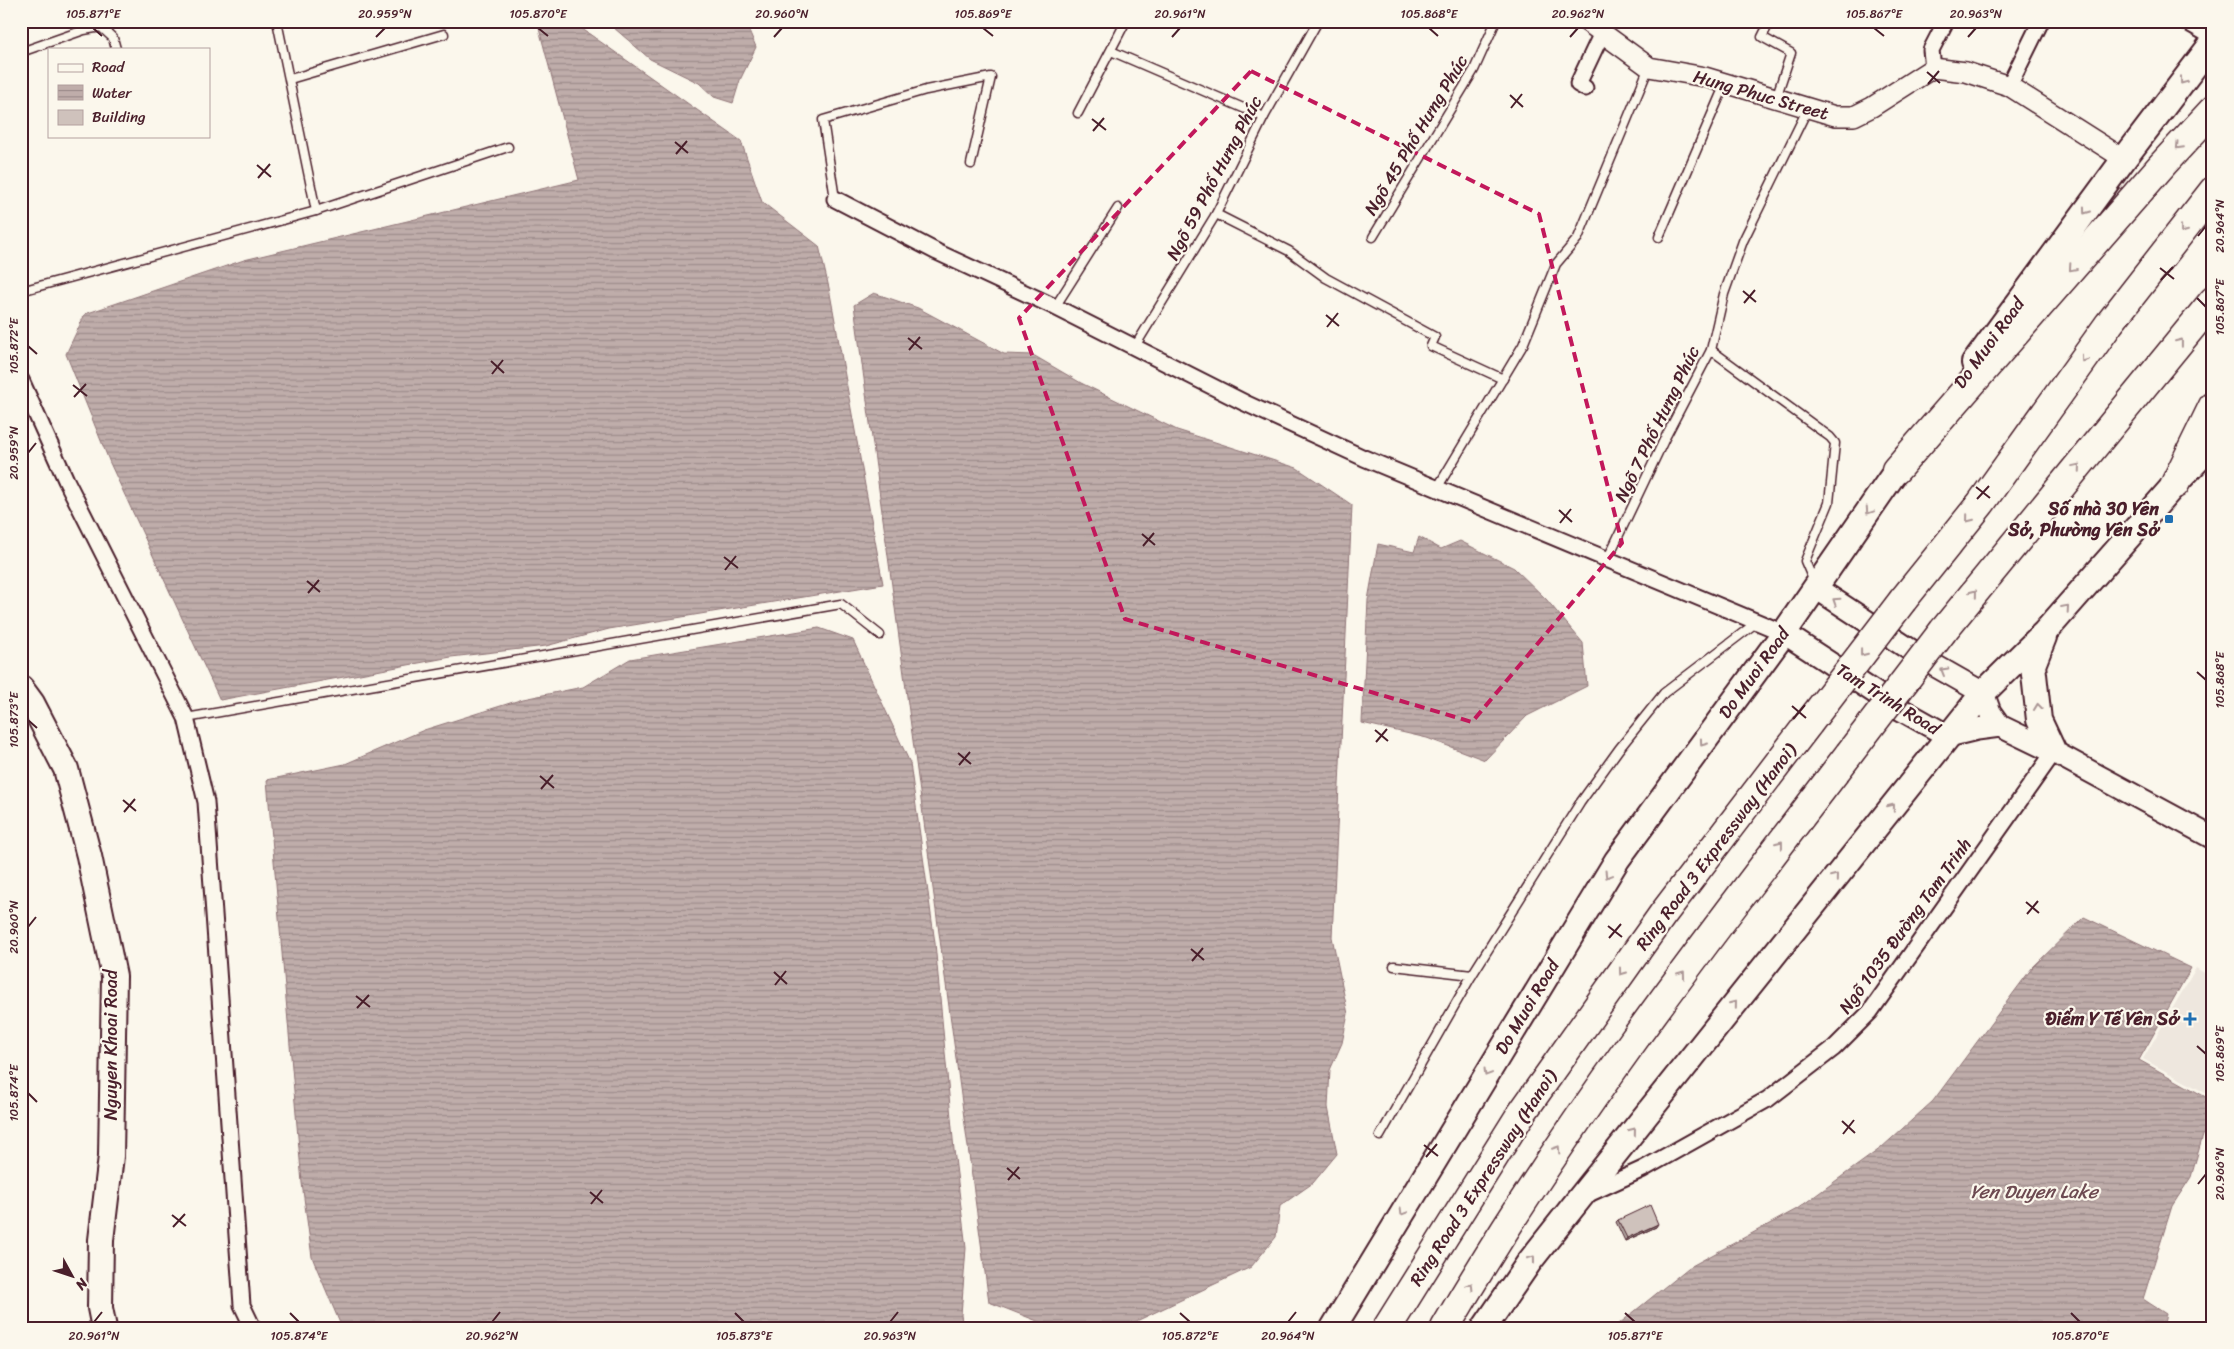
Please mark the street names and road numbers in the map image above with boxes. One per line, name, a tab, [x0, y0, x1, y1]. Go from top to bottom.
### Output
street label: Ngõ 45 Phố Hưng Phúc	[1355, 48, 1477, 222]
street label: Hung Phuc Street	[1689, 60, 1833, 130]
street label: Ngõ 59 Phố Hưng Phúc	[1157, 90, 1271, 266]
street label: Do Muoi Road	[1945, 289, 2034, 396]
street label: Ngõ 7 Phố Hưng Phúc	[1605, 340, 1709, 508]
street label: Do Muoi Road	[1710, 619, 1799, 726]
street label: Tam Trinh Road	[1829, 654, 1948, 745]
street label: Ring Road 3 Expressway (Hanoi)	[1627, 735, 1806, 958]
street label: Ngõ 1035 Đường Tam Trinh	[1830, 831, 1980, 1021]
street label: Do Muoi Road	[1486, 952, 1569, 1061]
street label: Nguyen Khoai Road	[95, 968, 127, 1120]
street label: Ring Road 3 Expressway (Hanoi)	[1401, 1062, 1566, 1293]

